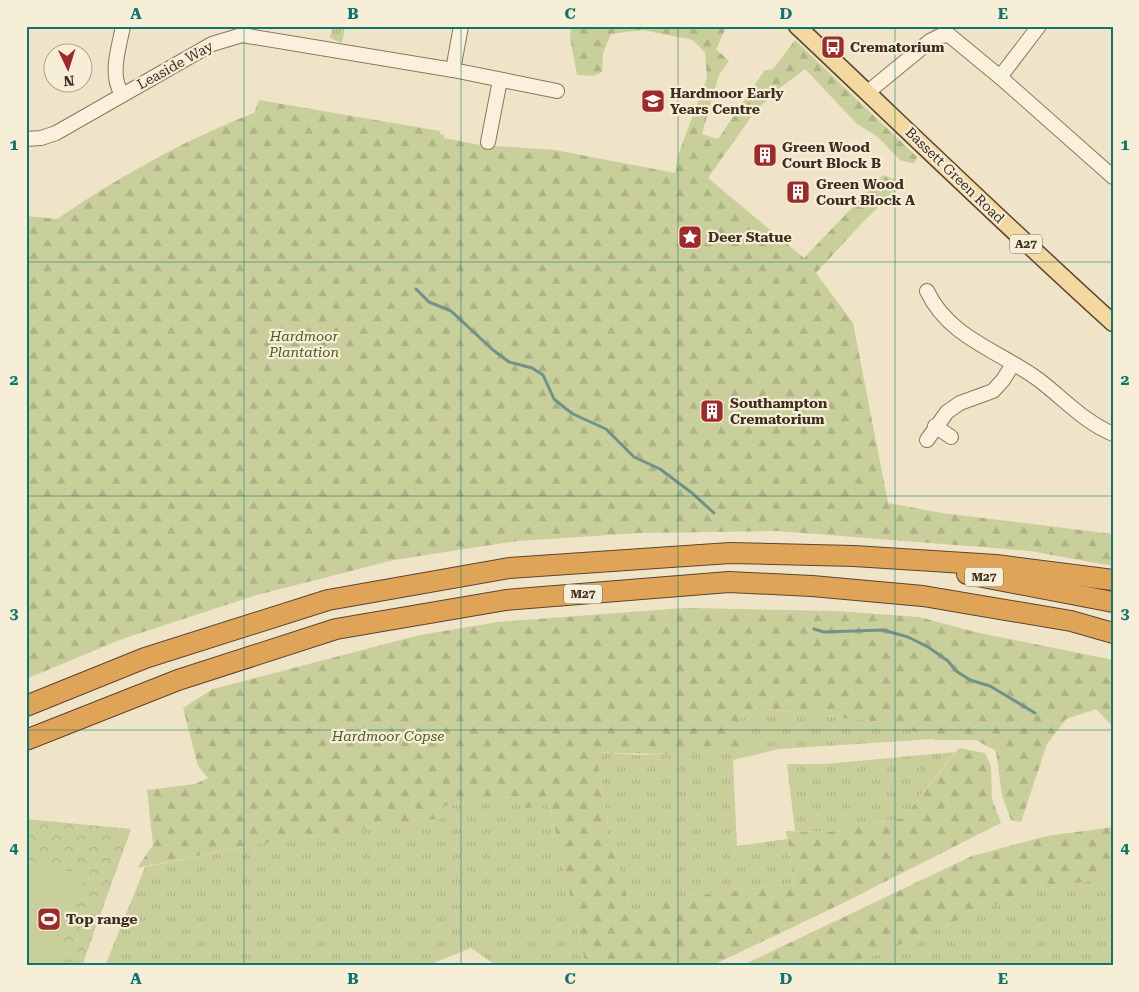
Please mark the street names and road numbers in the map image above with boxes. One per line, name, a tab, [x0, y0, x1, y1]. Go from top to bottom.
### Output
street label: Leaside Way	[134, 37, 216, 92]
street label: Bassett Green Road	[902, 124, 1008, 226]
road number: A27	[1010, 234, 1042, 253]
road number: M27	[965, 568, 1003, 586]
road number: M27	[564, 584, 602, 604]

